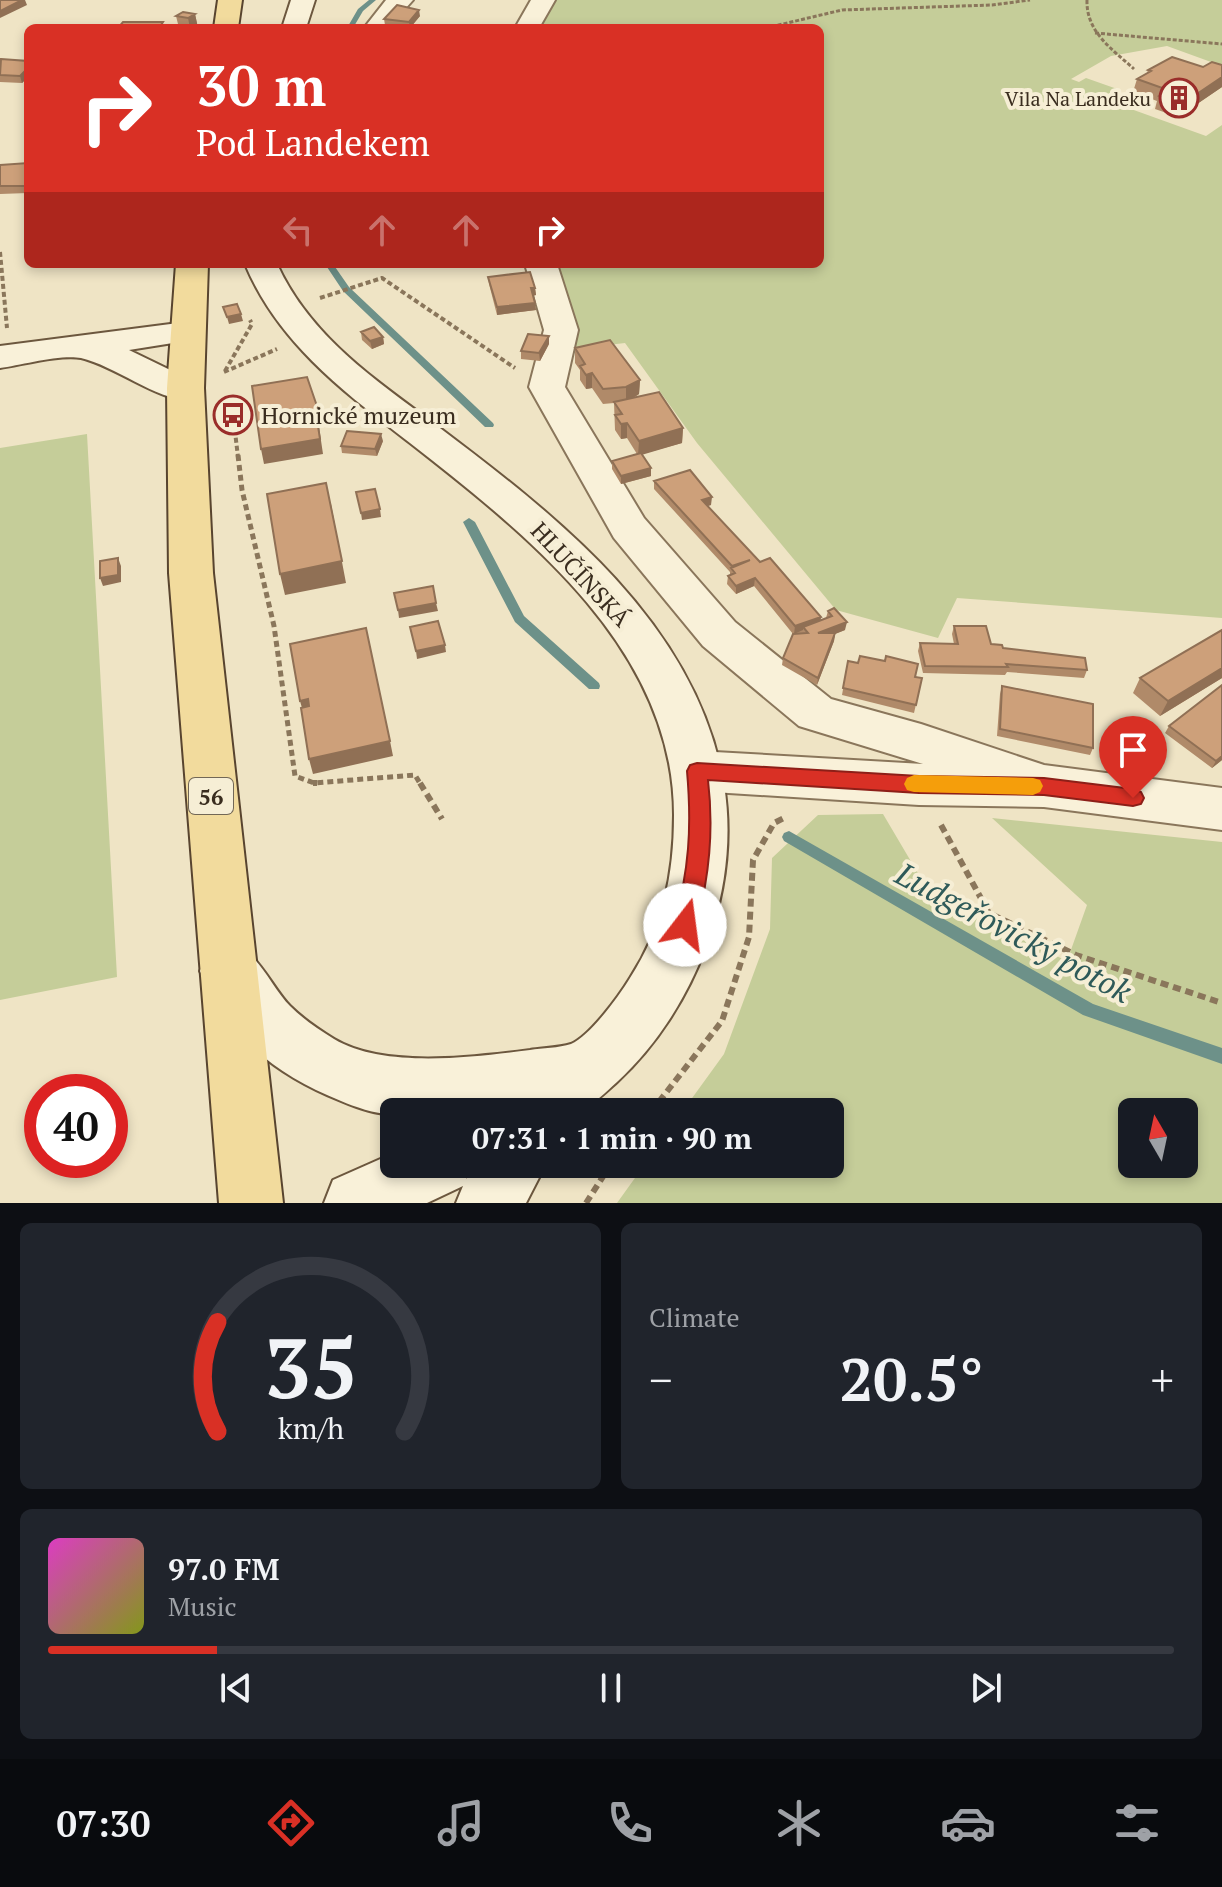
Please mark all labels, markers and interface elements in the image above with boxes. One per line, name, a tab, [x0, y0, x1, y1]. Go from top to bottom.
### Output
text: 30 m	[196, 48, 326, 122]
icon: right	[64, 56, 168, 160]
building icon: Vila Na Landeku	[1158, 77, 1200, 119]
place label: Vila Na Landeku	[1005, 85, 1151, 112]
text: Pod Landekem	[196, 119, 430, 166]
icon: left	[276, 208, 320, 252]
icon: ahead	[360, 208, 404, 252]
icon: ahead	[444, 208, 488, 252]
icon: right	[528, 208, 572, 252]
bus stop icon: Hornické muzeum	[212, 394, 254, 436]
place label: Hornické muzeum	[261, 399, 456, 431]
street label: HLUČÍNSKÁ	[524, 515, 638, 634]
pin	[1099, 716, 1167, 798]
icon: arrive	[1111, 728, 1155, 772]
road number: 56	[189, 778, 233, 814]
water label: Ludgeřovický potok	[888, 852, 1140, 1012]
position arrow	[643, 883, 727, 967]
speed limit sign: 40	[24, 1074, 128, 1178]
north arrow	[1118, 1098, 1198, 1178]
map controls	[1118, 1098, 1198, 1178]
text: 07:31 · 1 min · 90 m	[472, 1118, 752, 1158]
text: Climate	[649, 1300, 740, 1334]
text: 35	[263, 1312, 358, 1422]
text: 20.5°	[839, 1339, 984, 1418]
text: −	[649, 1350, 672, 1409]
text: +	[1151, 1350, 1174, 1409]
text: km/h	[277, 1409, 344, 1447]
text: 97.0 FM	[168, 1549, 279, 1589]
text: Music	[168, 1589, 237, 1623]
icon: previous	[214, 1666, 258, 1710]
icon: pause	[589, 1666, 633, 1710]
icon: next	[964, 1666, 1008, 1710]
icon: directions	[263, 1795, 319, 1851]
icon: music	[433, 1795, 489, 1851]
icon: phone	[602, 1795, 658, 1851]
icon: climate	[771, 1795, 827, 1851]
icon: car	[940, 1795, 996, 1851]
icon: filters	[1109, 1795, 1165, 1851]
text: 07:30	[57, 1800, 150, 1847]

